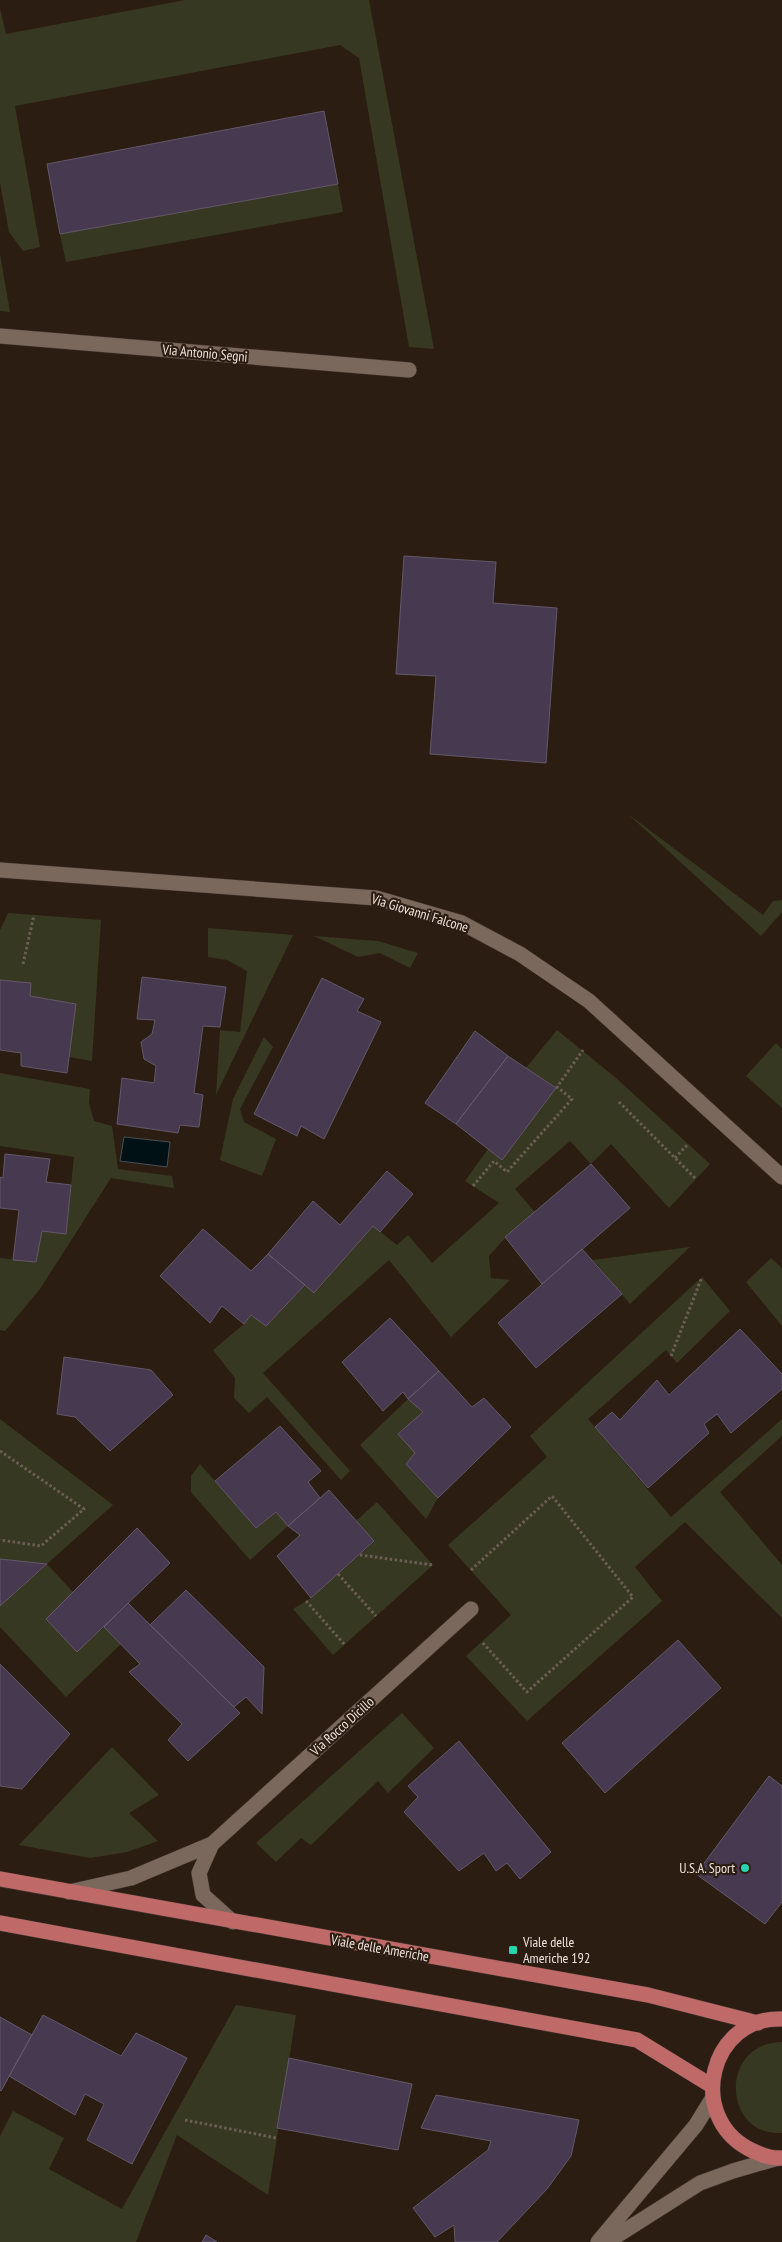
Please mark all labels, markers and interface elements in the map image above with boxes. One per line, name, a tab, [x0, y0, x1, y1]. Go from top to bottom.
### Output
street label: Via Antonio Segni	[161, 340, 248, 366]
street label: Via Giovanni Falcone	[368, 889, 471, 936]
street label: Via Rocco Dicillo	[306, 1693, 378, 1760]
place label: U.S.A. Sport	[679, 1859, 735, 1877]
marker: U.S.A. Sport	[739, 1862, 751, 1874]
street label: Viale delle Americhe	[329, 1930, 431, 1966]
place label: Viale delle Americhe 192	[522, 1933, 590, 1967]
marker: Viale delle Americhe 192	[507, 1944, 519, 1956]

